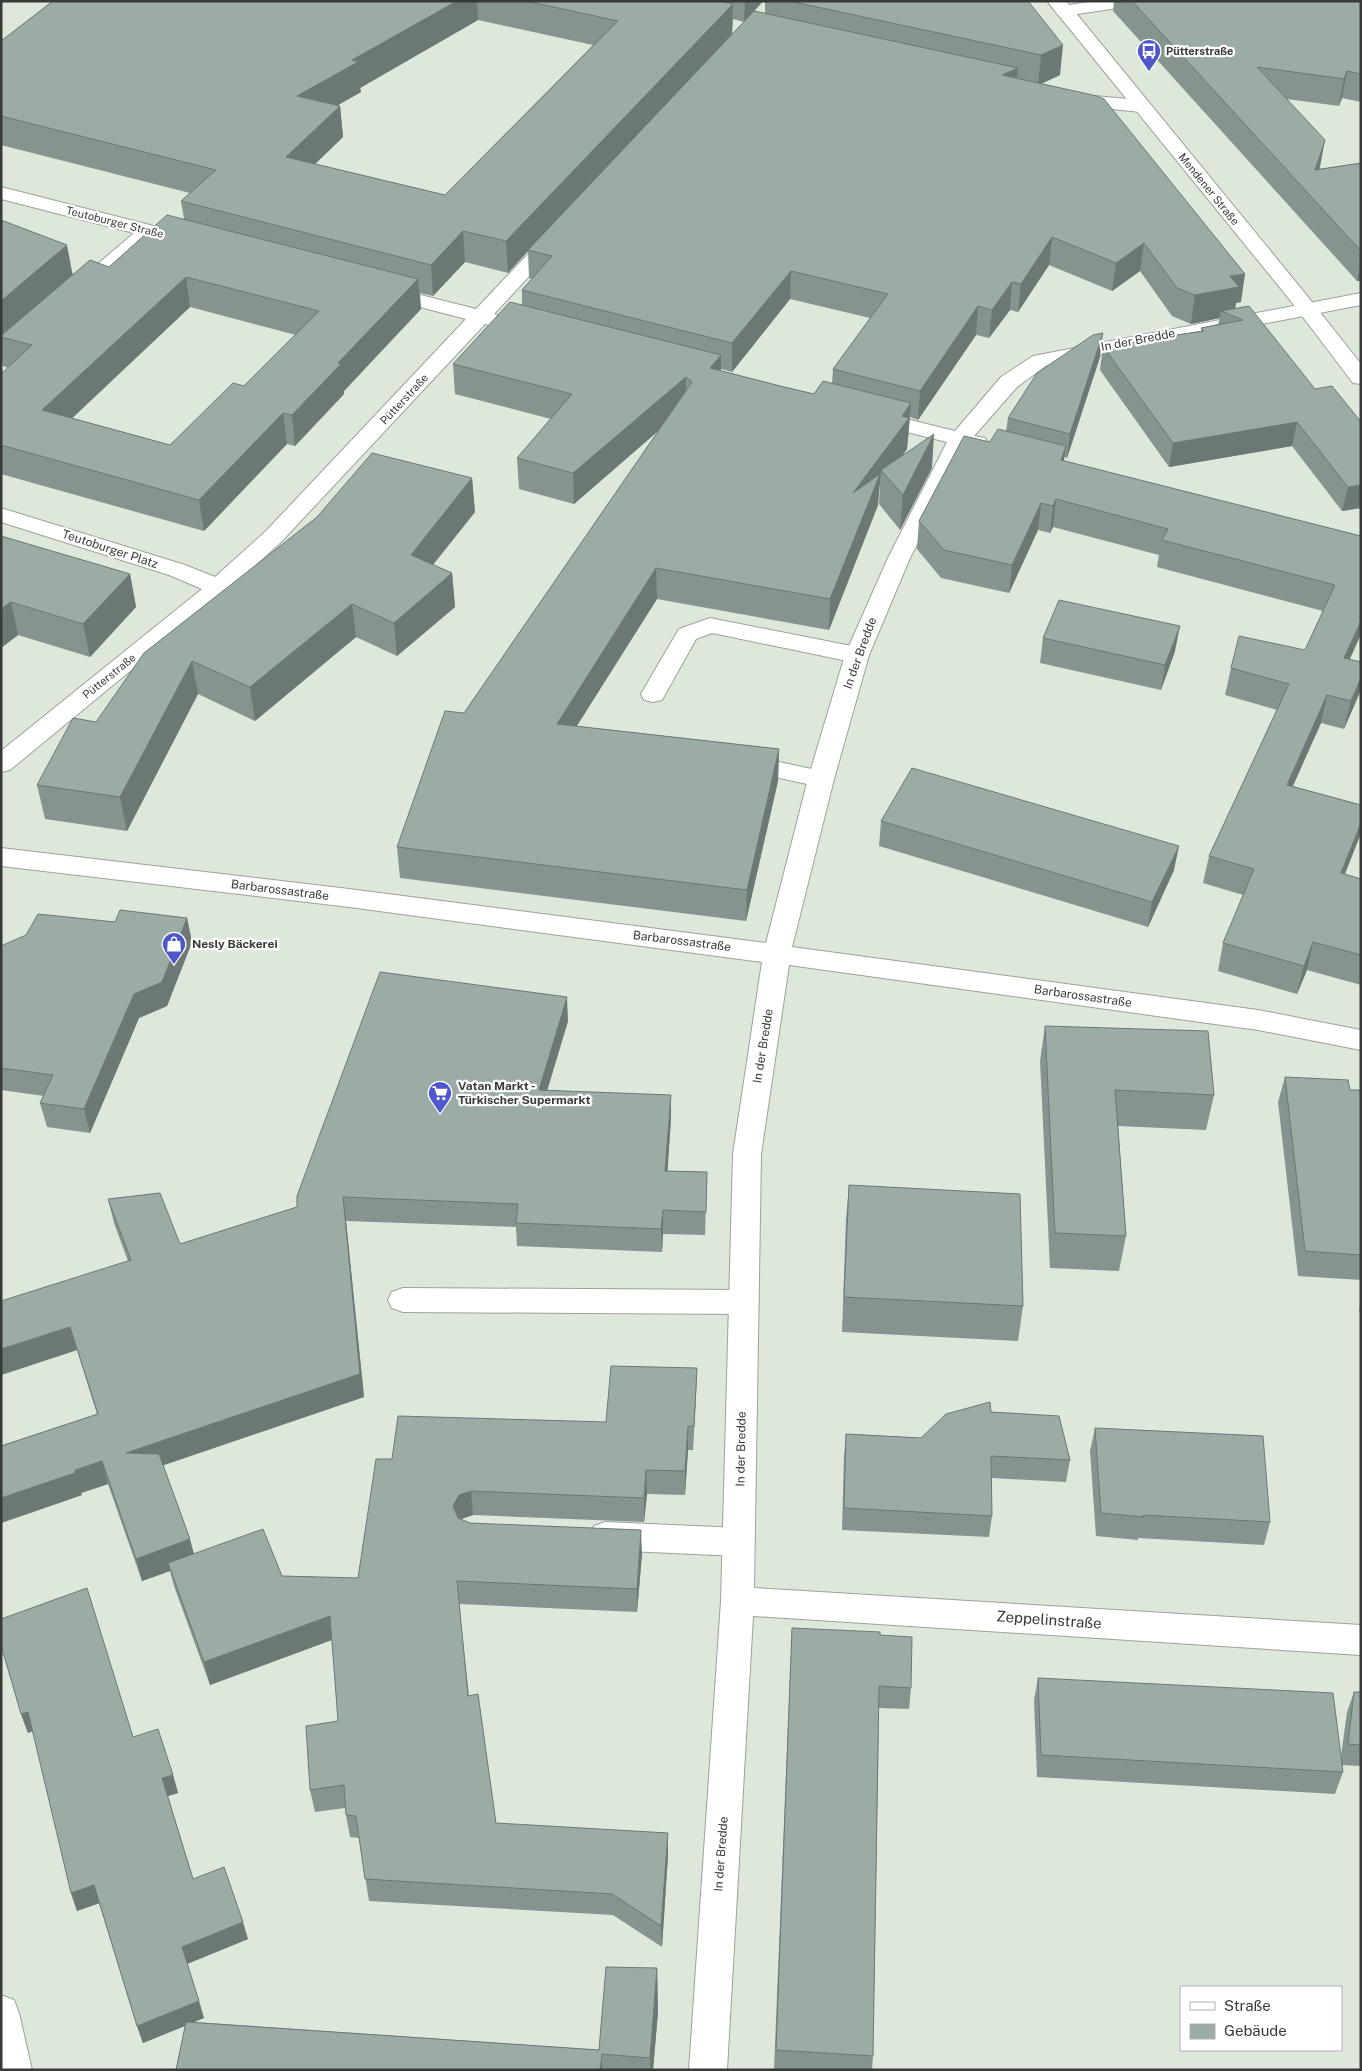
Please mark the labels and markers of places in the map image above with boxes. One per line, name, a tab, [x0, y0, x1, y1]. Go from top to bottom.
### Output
bus stop icon: Pütterstraße	[1136, 38, 1162, 72]
place label: Pütterstraße	[1166, 45, 1233, 57]
shop icon: Nesly Bäckerei	[161, 931, 187, 965]
place label: Nesly Bäckerei	[192, 937, 278, 951]
place label: Vatan Markt - Türkischer Supermarkt	[458, 1079, 591, 1107]
supermarket icon: Vatan Markt - Türkischer Supermarkt	[427, 1080, 453, 1114]

